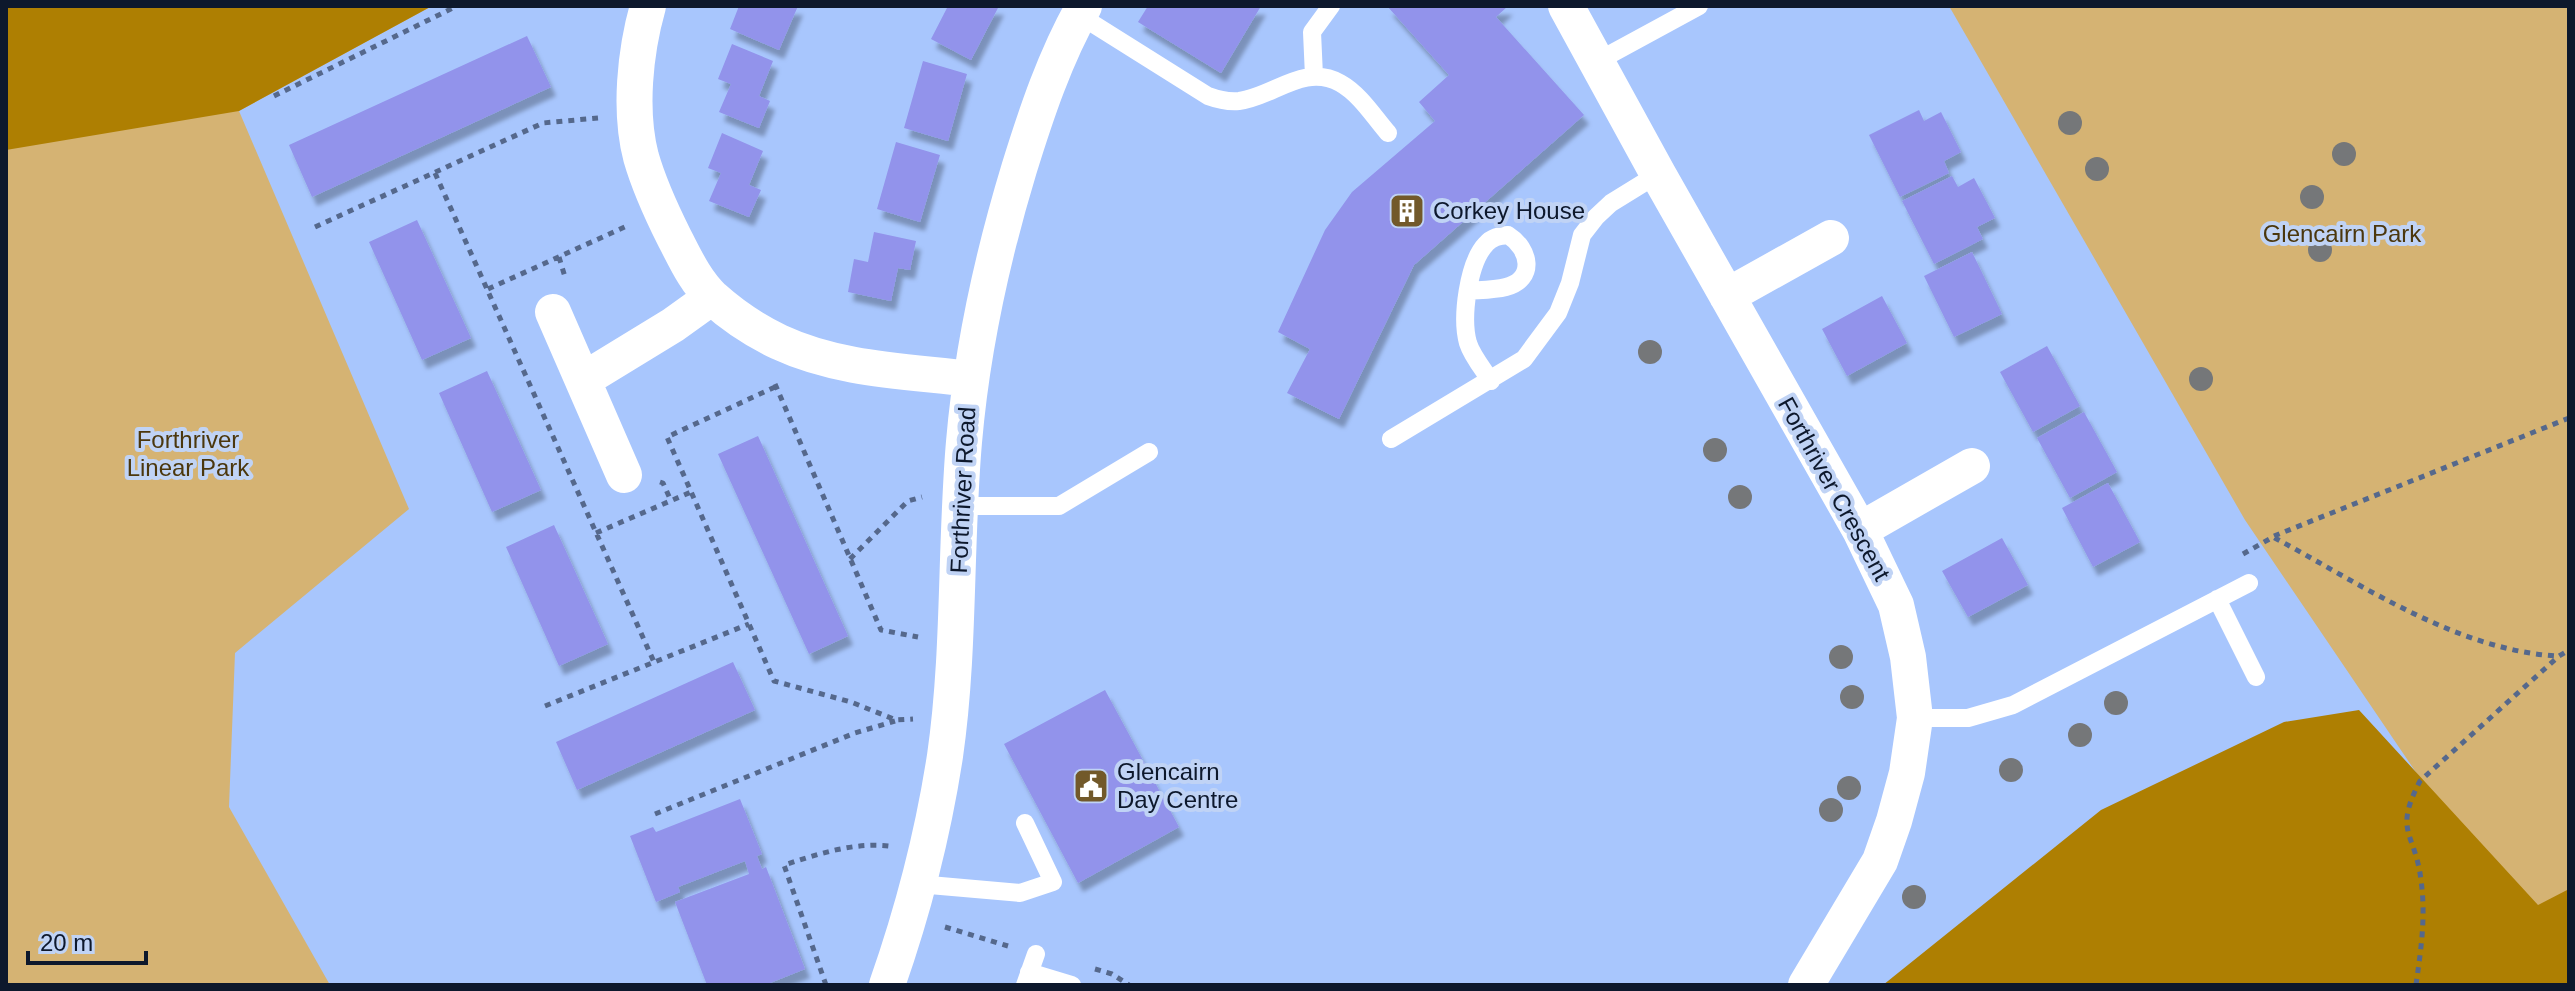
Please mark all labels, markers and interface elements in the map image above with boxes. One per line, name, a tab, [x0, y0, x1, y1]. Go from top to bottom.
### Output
building icon: Corkey House	[1388, 192, 1426, 230]
place label: Corkey House	[1433, 197, 1585, 224]
park label: Glencairn Park	[2263, 220, 2422, 247]
street label: Forthriver Crescent	[1773, 392, 1896, 585]
street label: Forthriver Road	[945, 406, 980, 574]
park label: Forthriver Linear Park	[127, 426, 250, 481]
place label: Glencairn Day Centre	[1117, 758, 1238, 813]
public building icon: Glencairn Day Centre	[1072, 767, 1110, 805]
scale bar	[28, 915, 146, 965]
text: 20 m	[40, 929, 93, 956]

